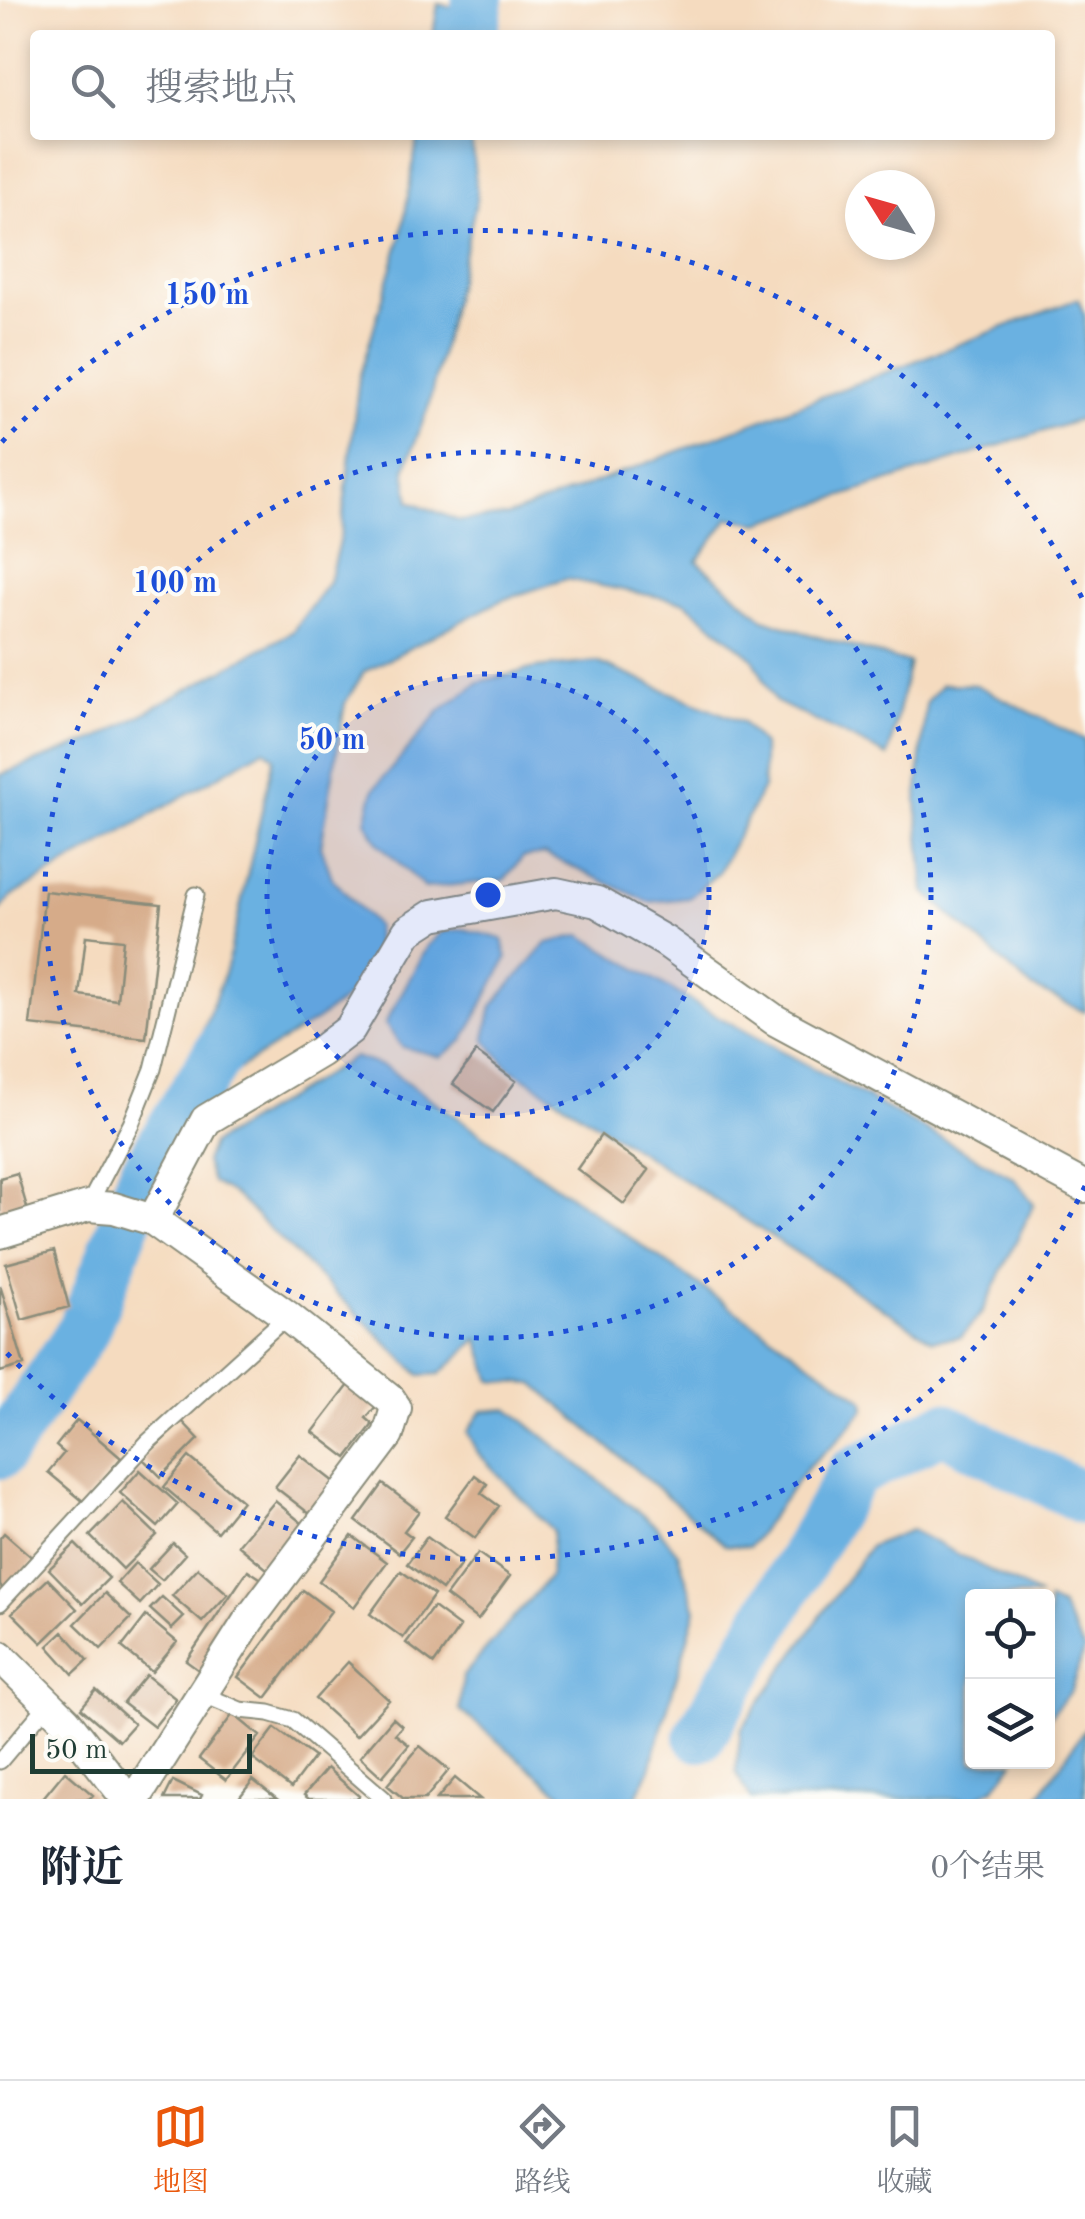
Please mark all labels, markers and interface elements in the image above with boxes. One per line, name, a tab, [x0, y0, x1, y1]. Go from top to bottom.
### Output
search box	[30, 30, 1055, 140]
icon: search	[65, 58, 120, 113]
text: 搜索地点	[145, 71, 297, 109]
north arrow	[845, 170, 935, 260]
text: 150 m	[165, 281, 249, 311]
text: 100 m	[133, 569, 217, 599]
text: 50 m	[298, 726, 366, 756]
centre of rings	[470, 877, 506, 913]
map controls	[965, 1589, 1055, 1769]
button: locate	[965, 1589, 1055, 1679]
button: layers	[965, 1679, 1055, 1769]
scale bar	[30, 1729, 252, 1774]
text: 50 m	[45, 1737, 108, 1765]
text: 附近	[40, 1849, 124, 1891]
text: 0个结果	[930, 1853, 1045, 1885]
tab: 地图	[153, 2099, 209, 2202]
tab: 路线	[514, 2099, 570, 2202]
tab: 收藏	[876, 2099, 932, 2202]

